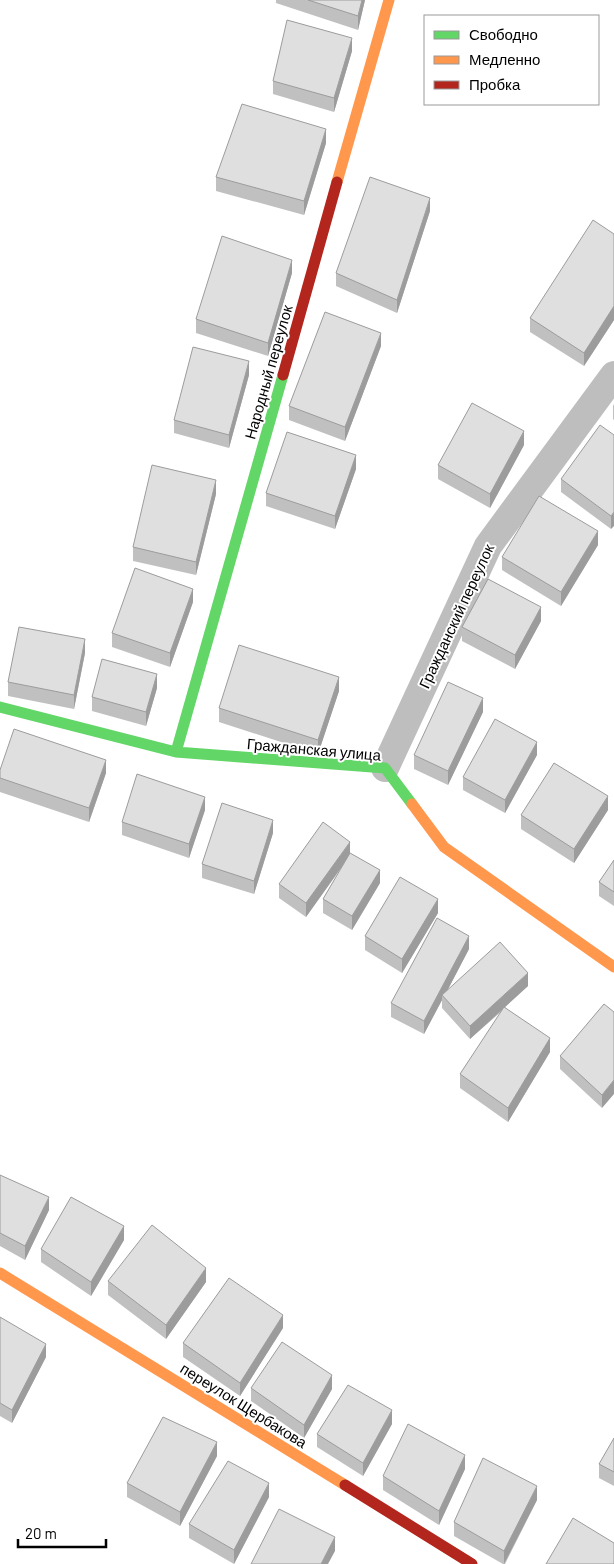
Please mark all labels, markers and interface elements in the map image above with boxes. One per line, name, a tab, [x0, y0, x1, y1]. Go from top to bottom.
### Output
legend	[424, 15, 599, 105]
text: Свободно	[469, 25, 538, 43]
text: Медленно	[469, 50, 540, 68]
text: Пробка	[469, 75, 521, 93]
street label: Народный переулок	[240, 302, 296, 441]
street label: Гражданский переулок	[415, 541, 498, 691]
street label: Гражданская улица	[246, 734, 382, 764]
street label: переулок Щербакова	[178, 1359, 311, 1452]
scale bar	[18, 1516, 105, 1548]
text: 20 m	[25, 1524, 57, 1542]

